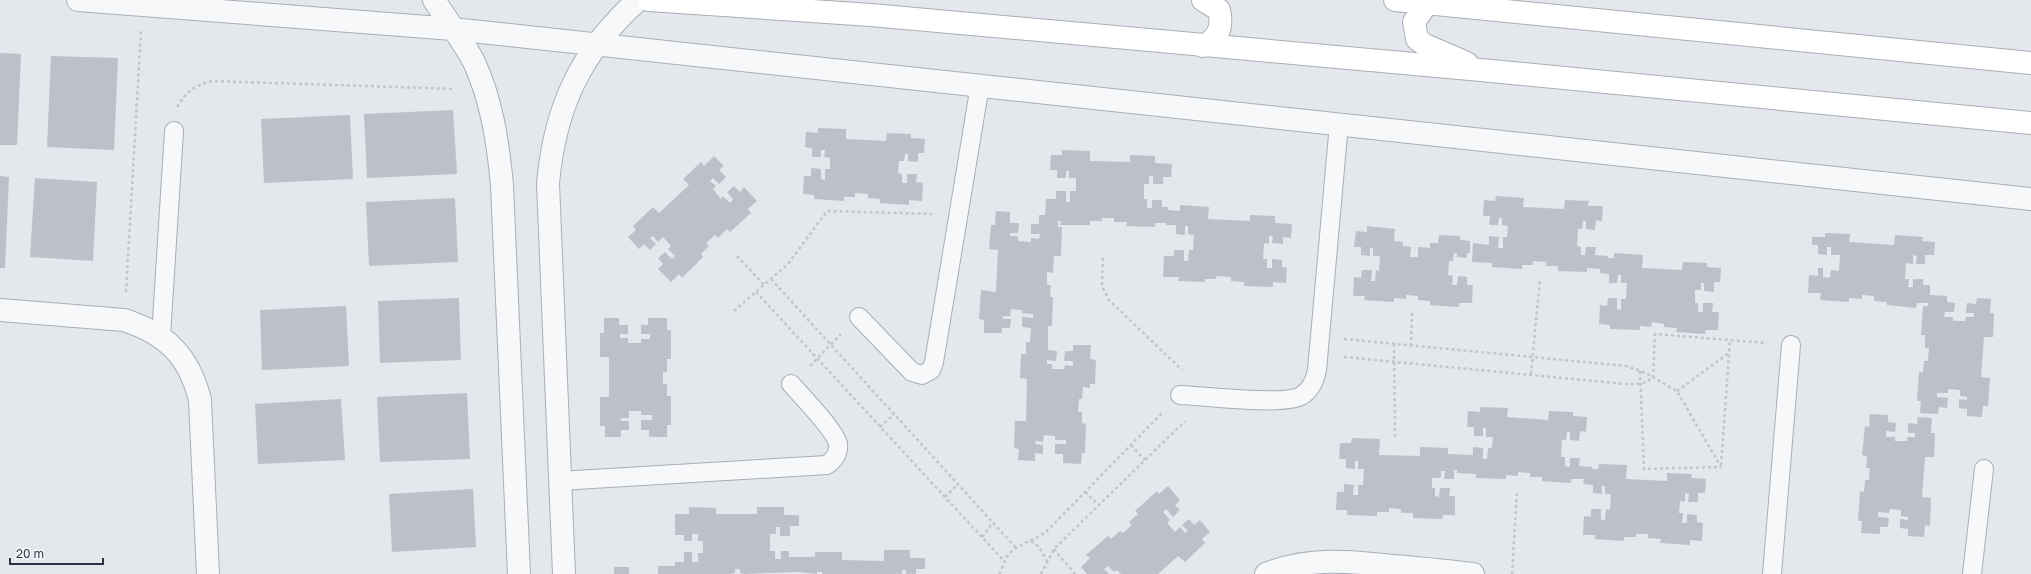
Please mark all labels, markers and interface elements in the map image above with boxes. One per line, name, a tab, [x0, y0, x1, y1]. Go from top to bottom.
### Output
scale bar	[10, 540, 103, 566]
text: 20 m	[16, 546, 44, 561]

